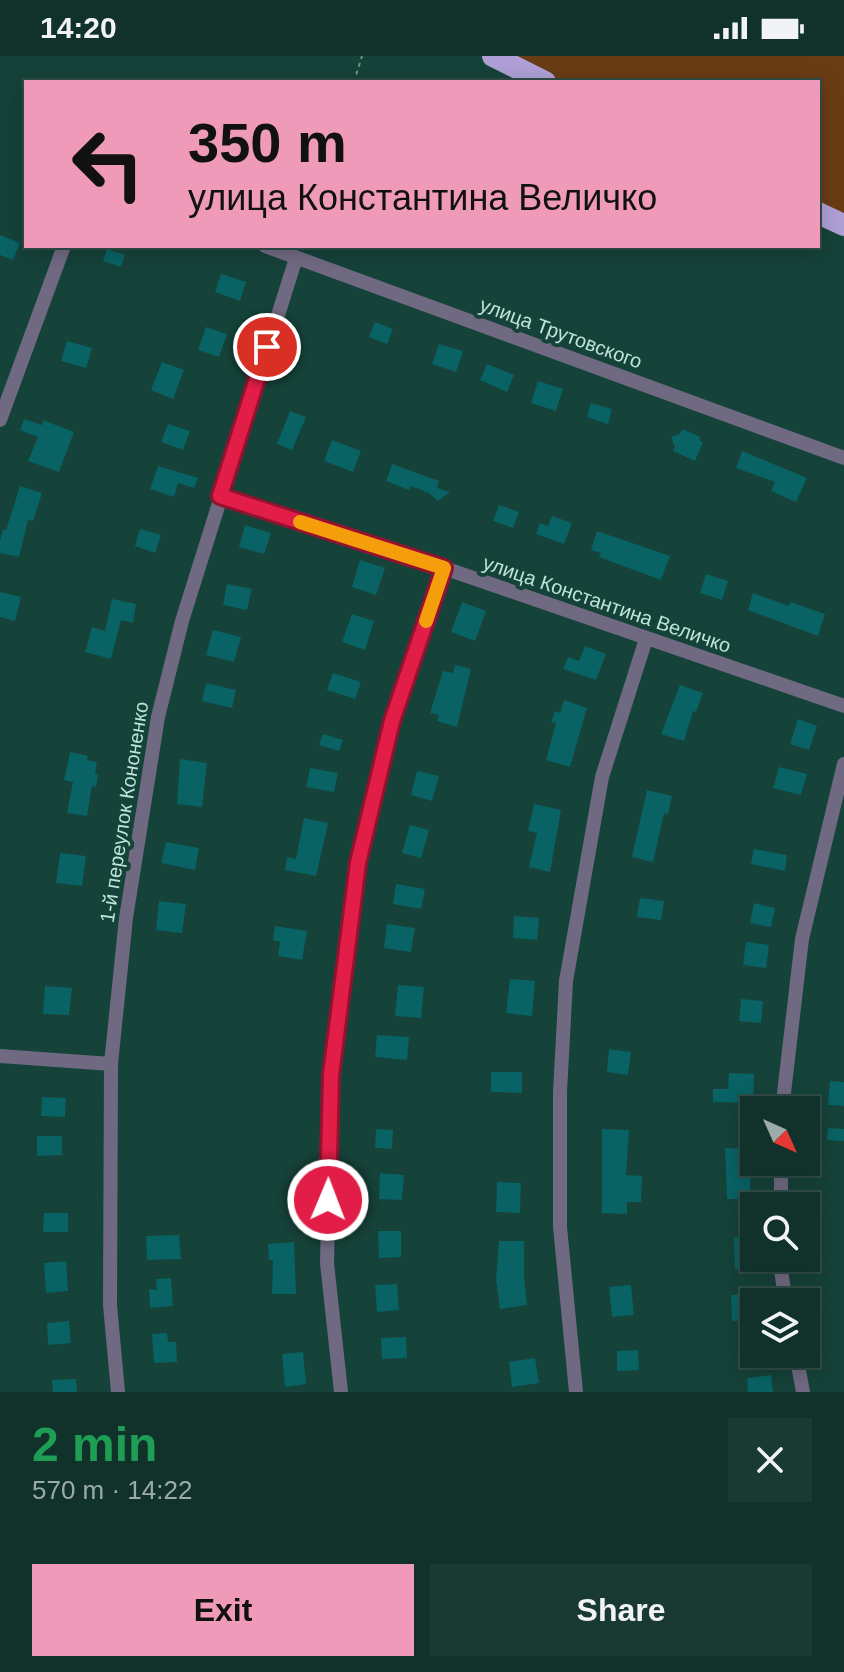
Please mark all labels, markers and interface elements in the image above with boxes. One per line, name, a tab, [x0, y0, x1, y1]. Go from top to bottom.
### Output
text: 14:20	[40, 11, 117, 44]
text: 350 m	[188, 111, 347, 174]
icon: left	[56, 112, 160, 216]
text: улица Константина Величко	[188, 177, 657, 218]
street label: улица Трутовского	[477, 293, 645, 373]
pin	[233, 313, 301, 381]
icon: arrive	[245, 325, 289, 369]
street label: улица Константина Величко	[480, 551, 734, 657]
street label: 1-й переулок Кононенко	[96, 700, 152, 924]
north arrow	[740, 1096, 820, 1176]
map controls	[740, 1096, 820, 1368]
position arrow	[286, 1158, 370, 1242]
button: search	[740, 1192, 820, 1272]
button: layers	[740, 1288, 820, 1368]
text: 2 min	[32, 1418, 157, 1471]
button: close	[728, 1418, 812, 1502]
text: 570 m · 14:22	[32, 1475, 192, 1505]
button: Exit	[32, 1564, 414, 1656]
button: Share	[430, 1564, 812, 1656]

